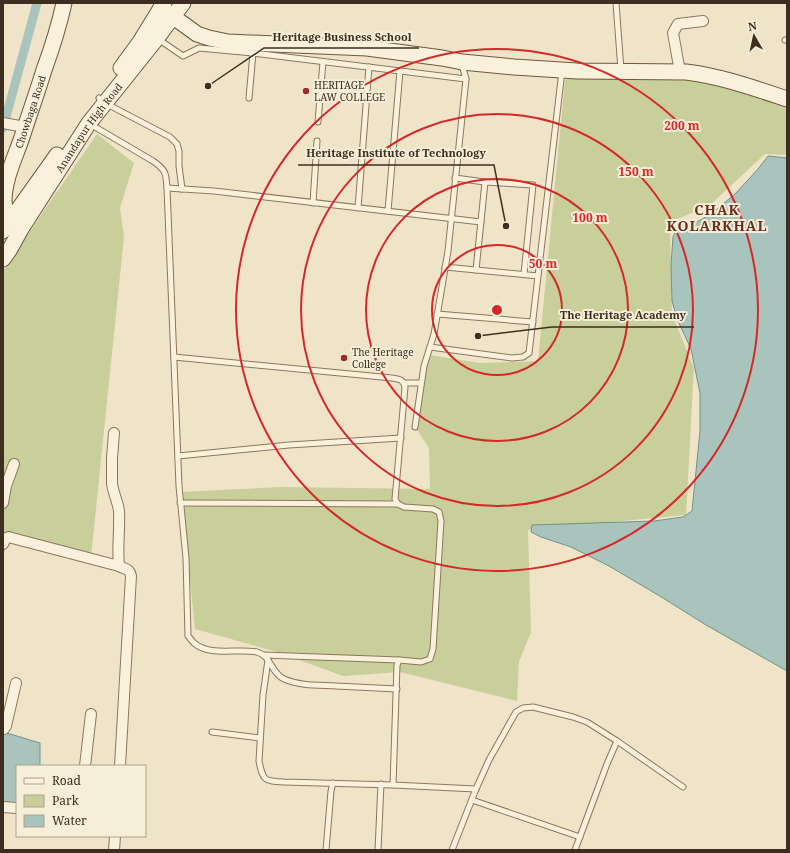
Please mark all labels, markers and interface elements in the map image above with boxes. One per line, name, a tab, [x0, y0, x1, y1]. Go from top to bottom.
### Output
north arrow	[734, 16, 774, 56]
text: N	[747, 17, 758, 34]
callout: Heritage Business School	[264, 25, 419, 48]
text: Heritage Business School	[272, 29, 412, 44]
street label: Chowbaga Road	[12, 74, 49, 150]
place label: HERITAGE LAW COLLEGE	[314, 78, 385, 104]
street label: Anandapur High Road	[52, 80, 125, 175]
marker: HERITAGE LAW COLLEGE	[301, 86, 311, 96]
text: 200 m	[664, 117, 700, 134]
callout: Heritage Institute of Technology	[298, 142, 494, 165]
text: Heritage Institute of Technology	[306, 145, 486, 160]
text: 150 m	[618, 163, 654, 180]
district label: CHAK KOLARKHAL	[666, 200, 768, 235]
text: 100 m	[572, 209, 608, 226]
text: 50 m	[529, 255, 557, 272]
centre of rings	[490, 303, 504, 317]
callout: The Heritage Academy	[552, 304, 694, 327]
text: The Heritage Academy	[560, 307, 687, 322]
place label: The Heritage College	[352, 345, 414, 371]
marker: The Heritage College	[339, 353, 349, 363]
legend	[16, 765, 146, 837]
text: Road	[52, 772, 82, 789]
text: Park	[52, 792, 80, 809]
text: Water	[52, 812, 87, 829]

